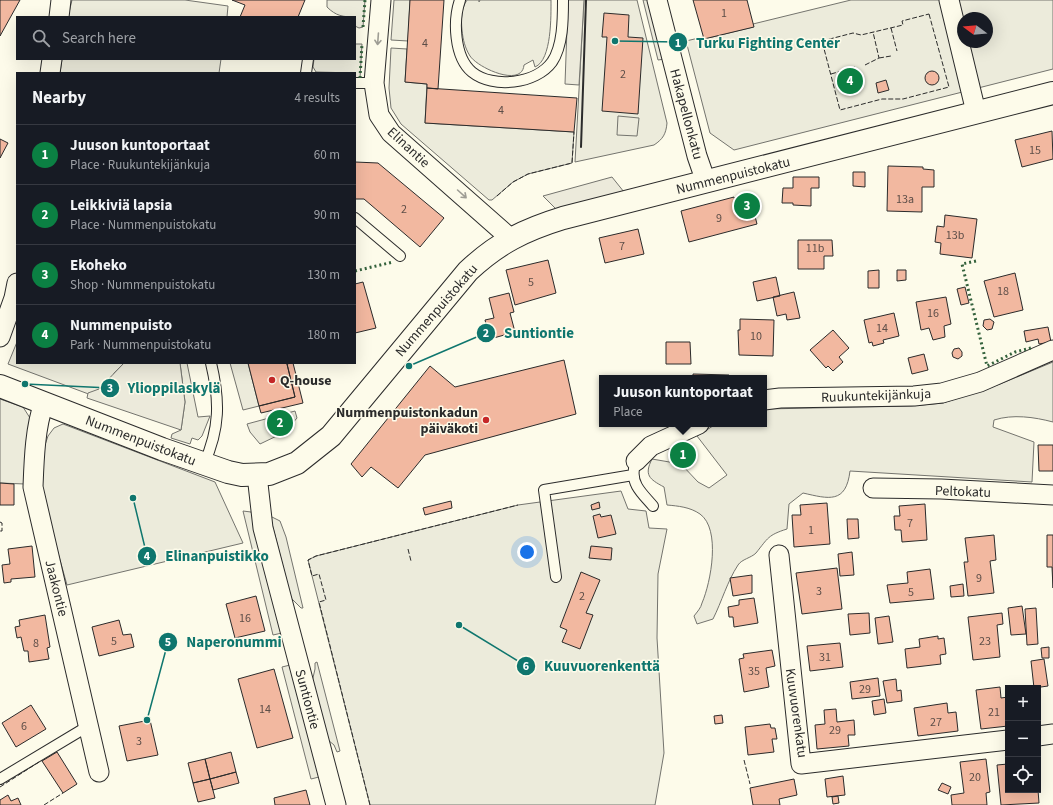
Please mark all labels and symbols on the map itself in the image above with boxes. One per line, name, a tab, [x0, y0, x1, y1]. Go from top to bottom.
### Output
house number: 1	[721, 5, 727, 22]
north arrow	[957, 12, 993, 48]
callout: Turku Fighting Center	[668, 29, 848, 56]
one-way arrow	[374, 32, 381, 45]
text: Turku Fighting Center	[696, 33, 840, 54]
house number: 4	[422, 35, 428, 52]
text: 1	[675, 35, 681, 52]
house number: 2	[620, 66, 626, 83]
pin: 4	[837, 66, 863, 96]
street label: Hakapellonkatu	[664, 67, 708, 162]
house number: 4	[498, 102, 504, 119]
street label: Elinantie	[383, 123, 434, 173]
house number: 15	[1029, 142, 1041, 159]
street label: Nummenpuistokatu	[674, 152, 792, 200]
one-way arrow	[457, 190, 467, 199]
pin: 3	[734, 191, 760, 221]
house number: 13a	[896, 191, 914, 208]
house number: 2	[401, 201, 407, 218]
house number: 9	[716, 210, 722, 227]
house number: 13b	[946, 227, 965, 244]
house number: 7	[619, 238, 625, 255]
house number: 11b	[806, 240, 825, 257]
street label: Nummenpuistokatu	[391, 260, 483, 361]
house number: 5	[528, 274, 534, 291]
house number: 18	[997, 283, 1009, 300]
house number: 16	[927, 305, 939, 322]
callout: Suntiontie	[476, 319, 582, 346]
house number: 14	[876, 320, 888, 337]
text: Suntiontie	[504, 323, 574, 344]
text: 2	[483, 325, 489, 342]
house number: 10	[750, 328, 762, 345]
place label: Q-house	[280, 371, 331, 391]
callout: Ylioppilaskylä	[100, 374, 229, 401]
marker: Q-house	[267, 375, 277, 385]
text: Ylioppilaskylä	[126, 378, 221, 399]
text: 3	[107, 380, 113, 397]
street label: Ruukuntekijänkuja	[821, 384, 931, 408]
place label: Nummenpuistonkadun päiväkoti	[336, 403, 478, 439]
pin: 2	[267, 408, 293, 438]
street label: Nummenpuistokatu	[82, 411, 199, 471]
marker: Nummenpuistonkadun päiväkoti	[481, 415, 491, 425]
pin: 1	[670, 440, 696, 470]
street label: Peltokatu	[935, 481, 991, 503]
house number: 7	[907, 515, 913, 532]
house number: 1	[808, 522, 814, 539]
callout: Elinanpuistikko	[137, 542, 277, 569]
your location	[517, 542, 537, 562]
text: Elinanpuistikko	[165, 546, 269, 567]
text: 4	[144, 548, 151, 565]
street label: Jaakontie	[39, 558, 73, 619]
house number: 9	[976, 570, 982, 587]
house number: 3	[816, 583, 822, 600]
house number: 5	[908, 584, 914, 601]
house number: 2	[579, 588, 585, 605]
house number: 16	[239, 610, 251, 627]
callout: Naperonummi	[158, 628, 289, 655]
text: Naperonummi	[186, 632, 282, 653]
house number: 5	[111, 633, 117, 650]
house number: 23	[979, 633, 991, 650]
text: 5	[165, 634, 171, 651]
house number: 8	[33, 635, 39, 652]
house number: 31	[819, 649, 831, 666]
callout: Kuuvuorenkenttä	[516, 652, 668, 679]
text: Kuuvuorenkenttä	[544, 656, 660, 677]
text: 6	[523, 658, 529, 675]
house number: 35	[748, 663, 760, 680]
street label: Suntiontie	[289, 667, 325, 732]
street label: Kuuvuorenkatu	[780, 667, 812, 759]
house number: 29	[859, 681, 871, 698]
house number: 14	[259, 701, 271, 718]
house number: 21	[988, 704, 1000, 721]
house number: 27	[930, 714, 942, 731]
house number: 6	[21, 718, 27, 735]
house number: 29	[829, 722, 841, 739]
house number: 3	[136, 733, 142, 750]
house number: 20	[969, 769, 981, 786]

